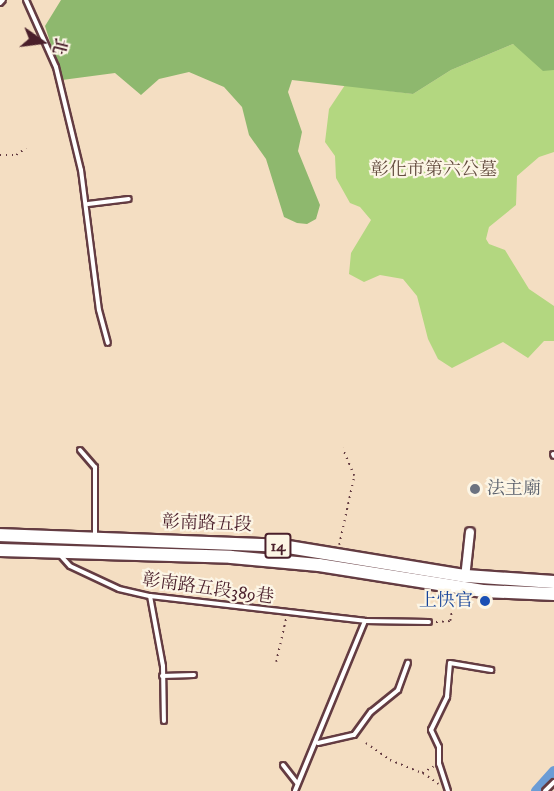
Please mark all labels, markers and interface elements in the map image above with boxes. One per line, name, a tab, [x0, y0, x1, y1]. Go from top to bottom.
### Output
north arrow	[12, 12, 72, 72]
text: 北	[48, 36, 71, 57]
park label: 彰化市第六公墓	[371, 159, 497, 181]
place label: 法主廟	[487, 478, 541, 500]
marker: 法主廟	[468, 482, 482, 496]
street label: 彰南路五段	[162, 512, 252, 536]
road number: 14	[263, 533, 293, 559]
street label: 彰南路五段389巷	[141, 569, 275, 609]
place label: 上快官	[419, 590, 473, 612]
marker: 上快官	[478, 594, 492, 608]

